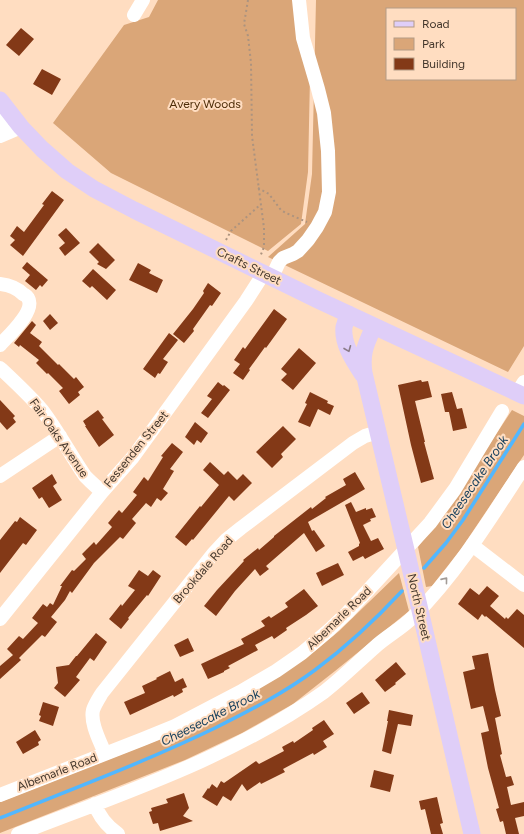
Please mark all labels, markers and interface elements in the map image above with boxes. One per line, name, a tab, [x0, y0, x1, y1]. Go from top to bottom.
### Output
legend	[386, 8, 516, 80]
text: Road	[422, 17, 450, 31]
text: Park	[422, 37, 445, 51]
text: Building	[422, 57, 465, 71]
park label: Avery Woods	[169, 97, 241, 111]
street label: Crafts Street	[214, 244, 284, 288]
one-way arrow	[344, 345, 352, 352]
street label: Fair Oaks Avenue	[27, 396, 92, 480]
street label: Fessenden Street	[101, 408, 171, 490]
water label: Cheesecake Brook	[438, 432, 512, 532]
street label: Brookdale Road	[170, 534, 236, 606]
street label: North Street	[405, 572, 434, 642]
one-way arrow	[441, 578, 448, 585]
street label: Albemarle Road	[304, 584, 374, 652]
water label: Cheesecake Brook	[158, 686, 263, 749]
street label: Albemarle Road	[15, 750, 99, 794]

